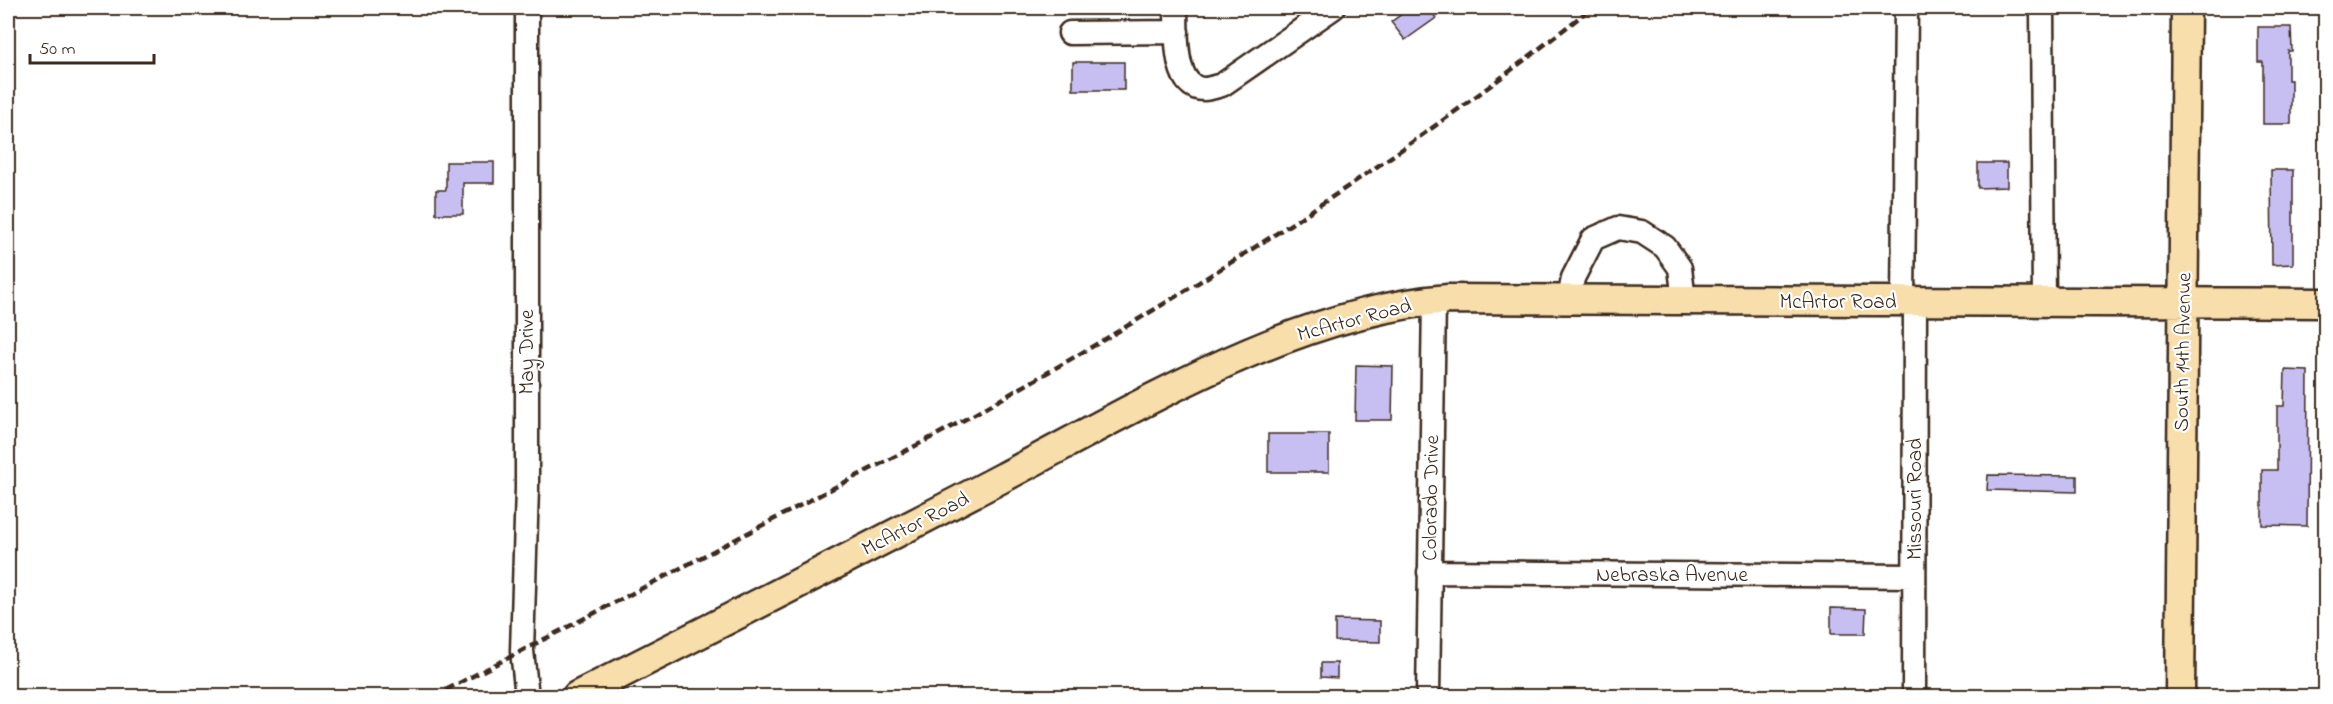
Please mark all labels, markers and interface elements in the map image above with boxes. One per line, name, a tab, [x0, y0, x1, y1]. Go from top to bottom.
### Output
scale bar	[30, 27, 154, 65]
text: 50 m	[39, 37, 76, 63]
street label: South 14th Avenue	[2168, 272, 2200, 432]
street label: McArtor Road	[1780, 288, 1897, 318]
street label: McArtor Road	[1294, 291, 1415, 351]
street label: May Drive	[513, 309, 545, 394]
street label: Colorado Drive	[1416, 434, 1448, 561]
street label: Missouri Road	[1901, 438, 1931, 560]
street label: McArtor Road	[857, 485, 975, 565]
street label: Nebraska Avenue	[1596, 561, 1748, 591]

